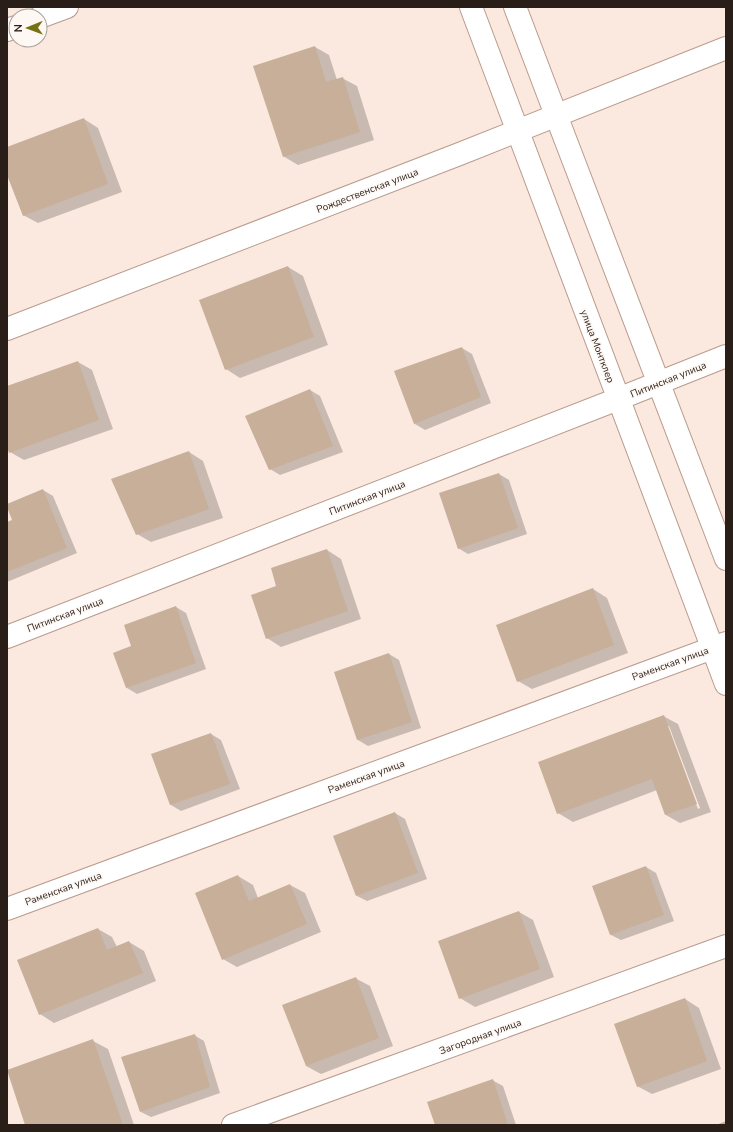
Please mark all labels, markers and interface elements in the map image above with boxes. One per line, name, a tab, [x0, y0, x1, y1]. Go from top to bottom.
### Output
north arrow	[8, 8, 48, 48]
text: N	[11, 24, 26, 32]
street label: Рождественская улица	[314, 165, 420, 217]
street label: улица Монтклер	[577, 308, 617, 385]
street label: Питинская улица	[628, 358, 708, 402]
street label: Питинская улица	[327, 477, 408, 519]
street label: Питинская улица	[25, 594, 106, 636]
street label: Раменская улица	[630, 644, 711, 684]
street label: Раменская улица	[326, 757, 407, 797]
street label: Раменская улица	[23, 869, 104, 909]
street label: Загородная улица	[437, 1016, 523, 1058]

